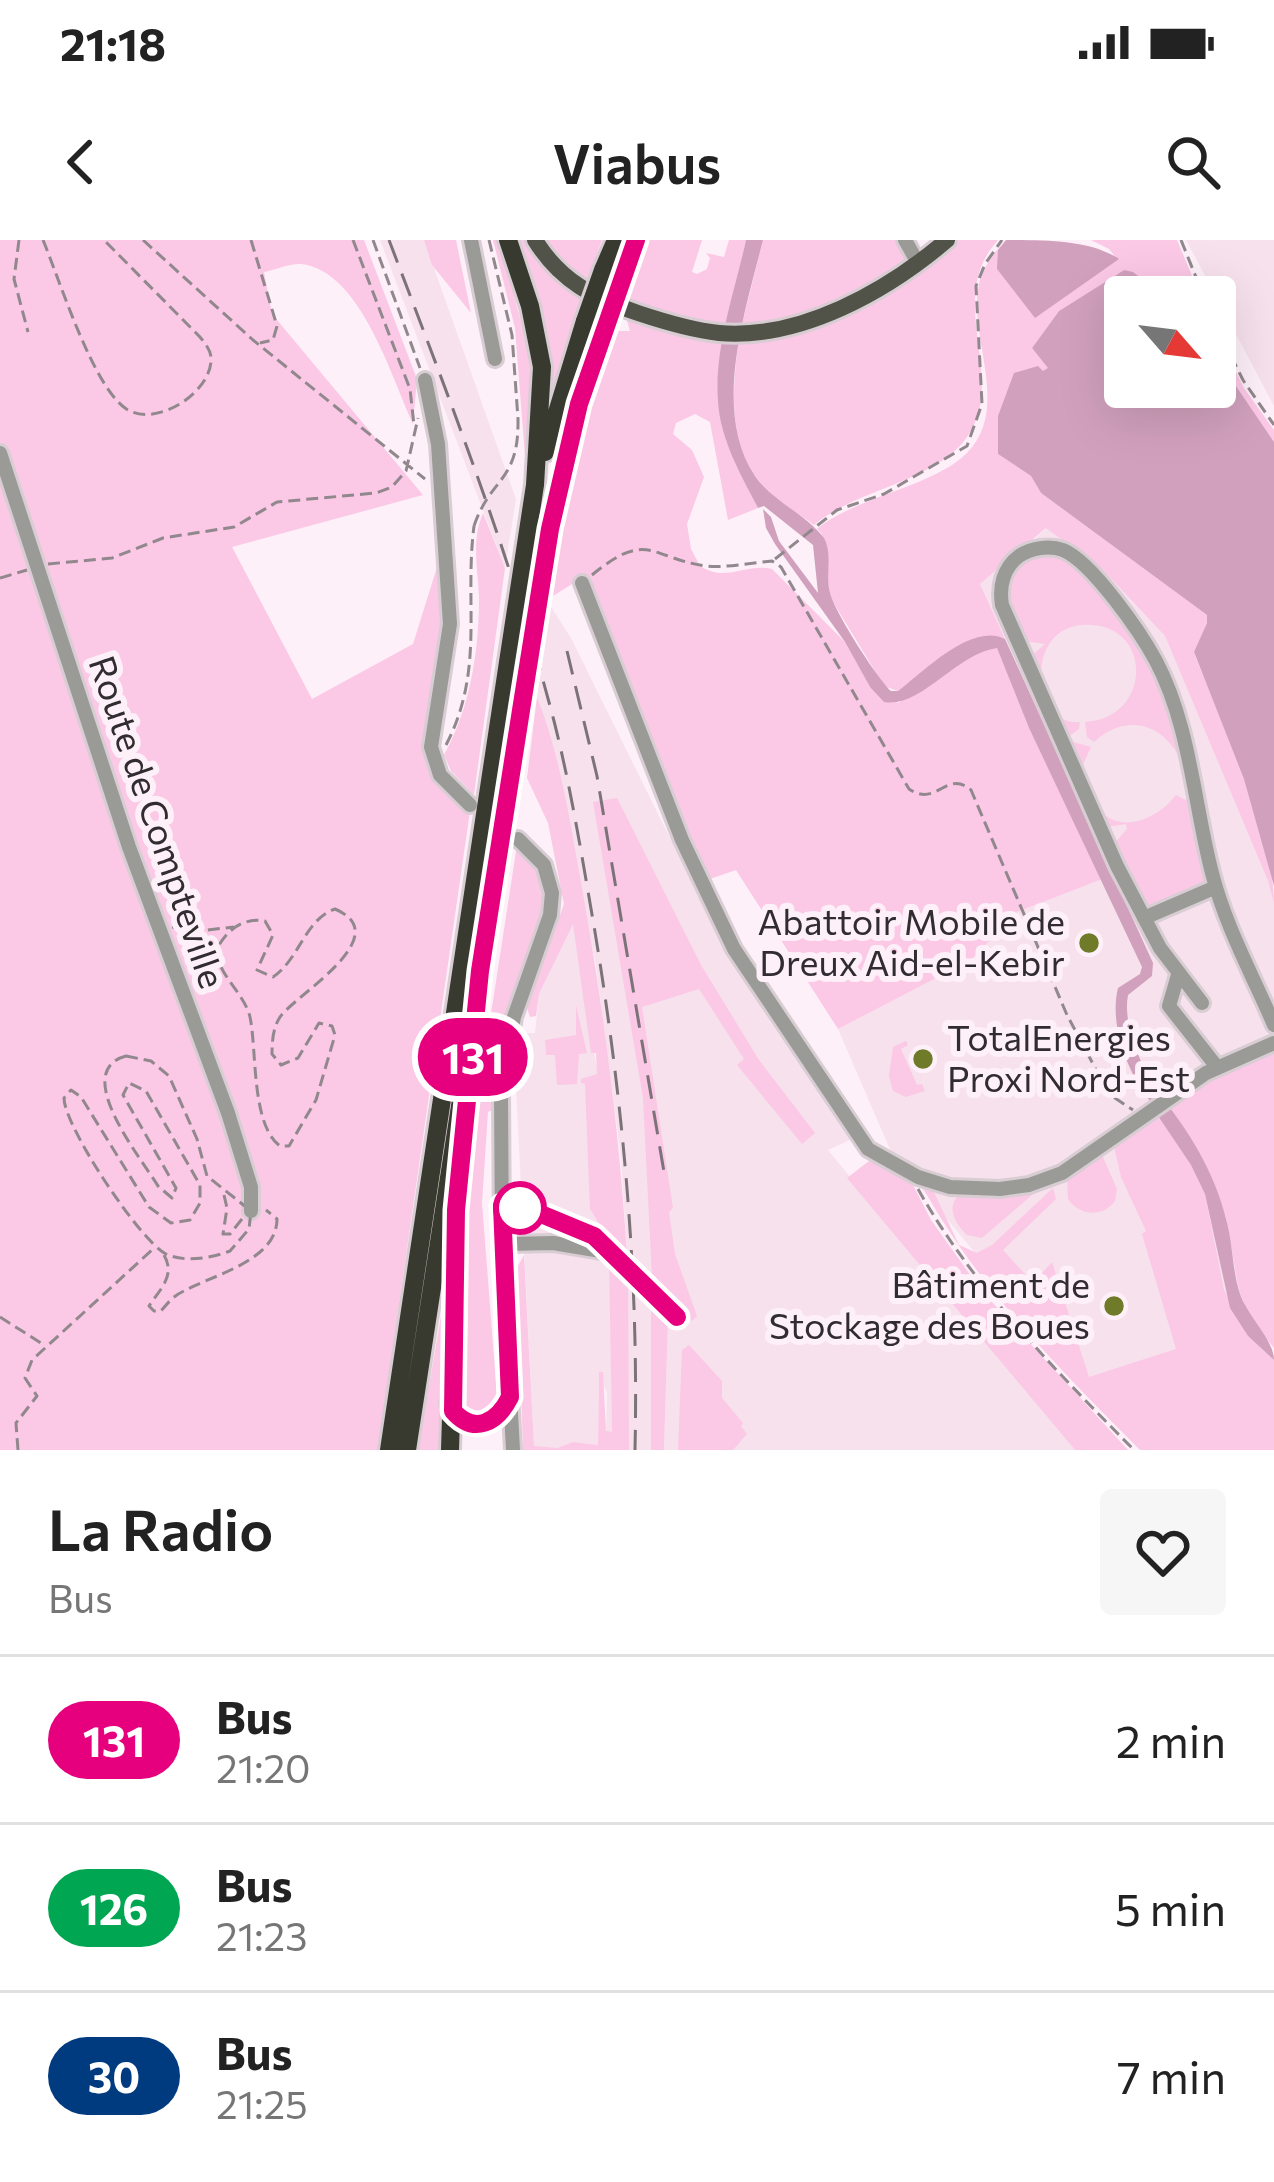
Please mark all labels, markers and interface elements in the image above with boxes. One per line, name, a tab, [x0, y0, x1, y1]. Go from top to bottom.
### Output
text: 21:18	[60, 15, 166, 70]
icon: back	[48, 129, 114, 195]
text: Viabus	[553, 129, 721, 195]
icon: search	[1160, 129, 1226, 195]
north arrow	[1104, 276, 1236, 408]
map controls	[1104, 276, 1236, 408]
street label: Route de Compteville	[81, 650, 236, 993]
place label: Abattoir Mobile de Dreux Aid-el-Kebir	[758, 898, 1065, 983]
marker: Abattoir Mobile de Dreux Aid-el-Kebir	[1076, 930, 1102, 956]
place label: TotalEnergies Proxi Nord-Est	[947, 1014, 1190, 1099]
line badge: 131	[404, 1018, 542, 1096]
text: 131	[442, 1031, 504, 1083]
marker: TotalEnergies Proxi Nord-Est	[910, 1046, 936, 1072]
unlabelled marker	[495, 1183, 545, 1233]
place label: Bâtiment de Stockage des Boues	[769, 1261, 1090, 1346]
marker: Bâtiment de Stockage des Boues	[1101, 1293, 1127, 1319]
button: heart	[1100, 1489, 1226, 1615]
text: La Radio	[48, 1493, 273, 1563]
text: Bus	[48, 1573, 113, 1621]
text: Bus	[216, 1688, 292, 1743]
text: 2 min	[1116, 1712, 1226, 1767]
text: 131	[83, 1714, 145, 1766]
text: 21:20	[216, 1743, 310, 1791]
text: Bus	[216, 1856, 292, 1911]
text: 5 min	[1115, 1880, 1226, 1935]
text: 126	[80, 1882, 148, 1934]
text: 21:23	[216, 1911, 307, 1959]
text: Bus	[216, 2024, 292, 2079]
text: 7 min	[1117, 2048, 1226, 2103]
text: 30	[88, 2050, 140, 2102]
text: 21:25	[216, 2079, 308, 2127]

